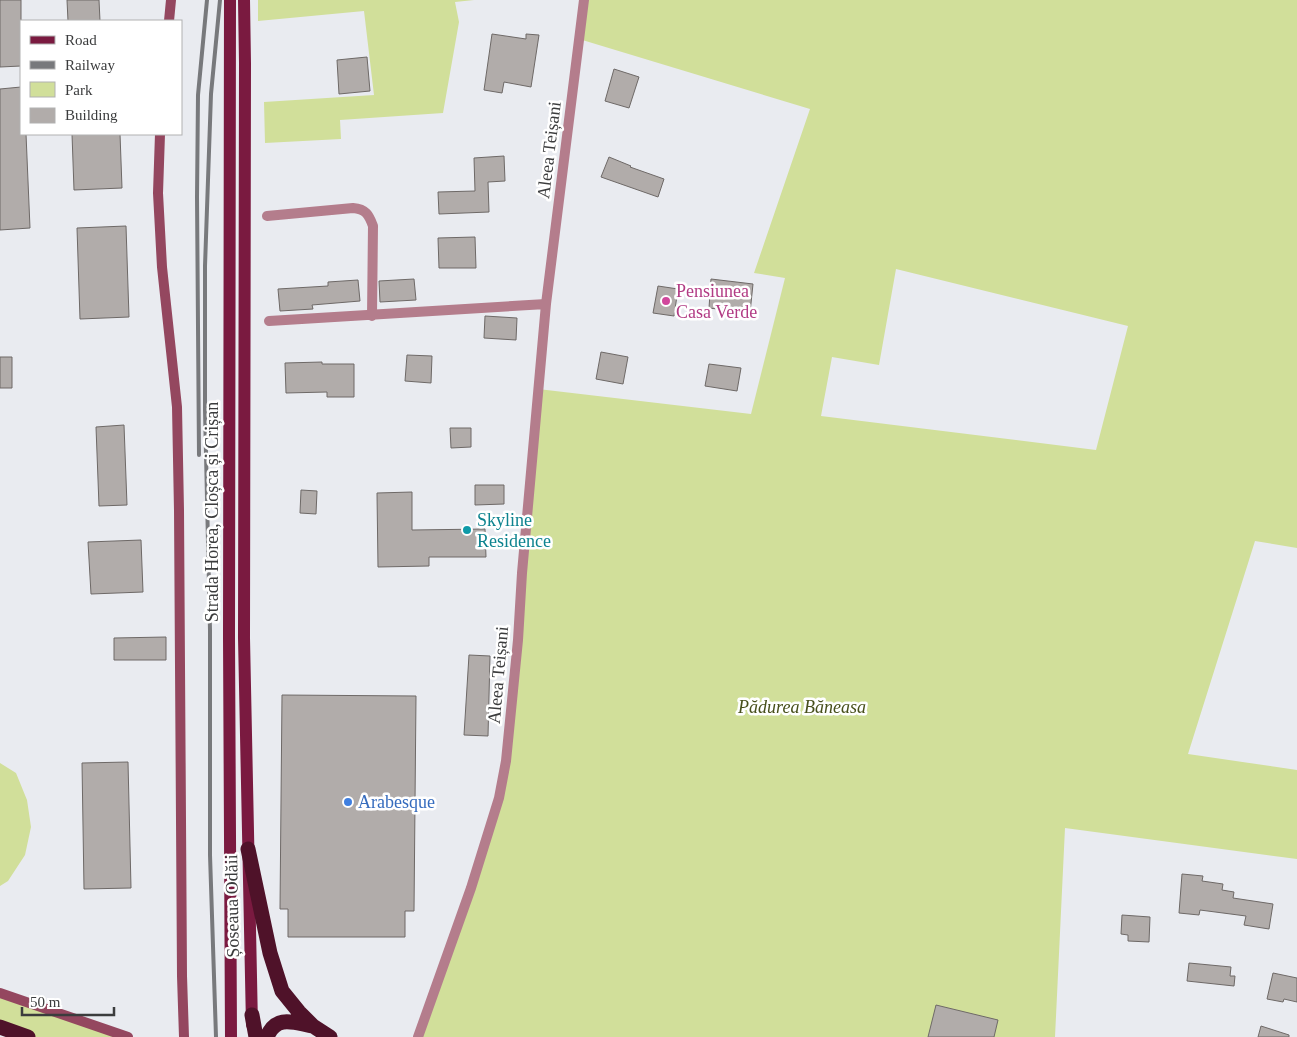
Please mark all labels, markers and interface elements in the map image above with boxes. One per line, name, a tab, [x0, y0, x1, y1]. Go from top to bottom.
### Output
legend	[20, 20, 182, 135]
text: Road	[65, 32, 97, 48]
text: Railway	[65, 57, 115, 73]
text: Park	[65, 82, 93, 98]
street label: Aleea Teișani	[533, 100, 565, 200]
text: Building	[65, 107, 118, 123]
place label: Pensiunea Casa Verde	[676, 281, 757, 322]
marker: Pensiunea Casa Verde	[660, 295, 672, 307]
street label: Strada Horea, Cloșca și Crișan	[202, 402, 222, 622]
place label: Skyline Residence	[477, 510, 551, 551]
marker: Skyline Residence	[461, 524, 473, 536]
street label: Aleea Teișani	[484, 625, 512, 725]
park label: Pădurea Băneasa	[737, 697, 866, 717]
place label: Arabesque	[358, 792, 435, 812]
marker: Arabesque	[342, 796, 354, 808]
street label: Șoseaua Odăii	[221, 854, 243, 958]
scale bar	[22, 984, 115, 1016]
text: 50 m	[30, 994, 61, 1010]

